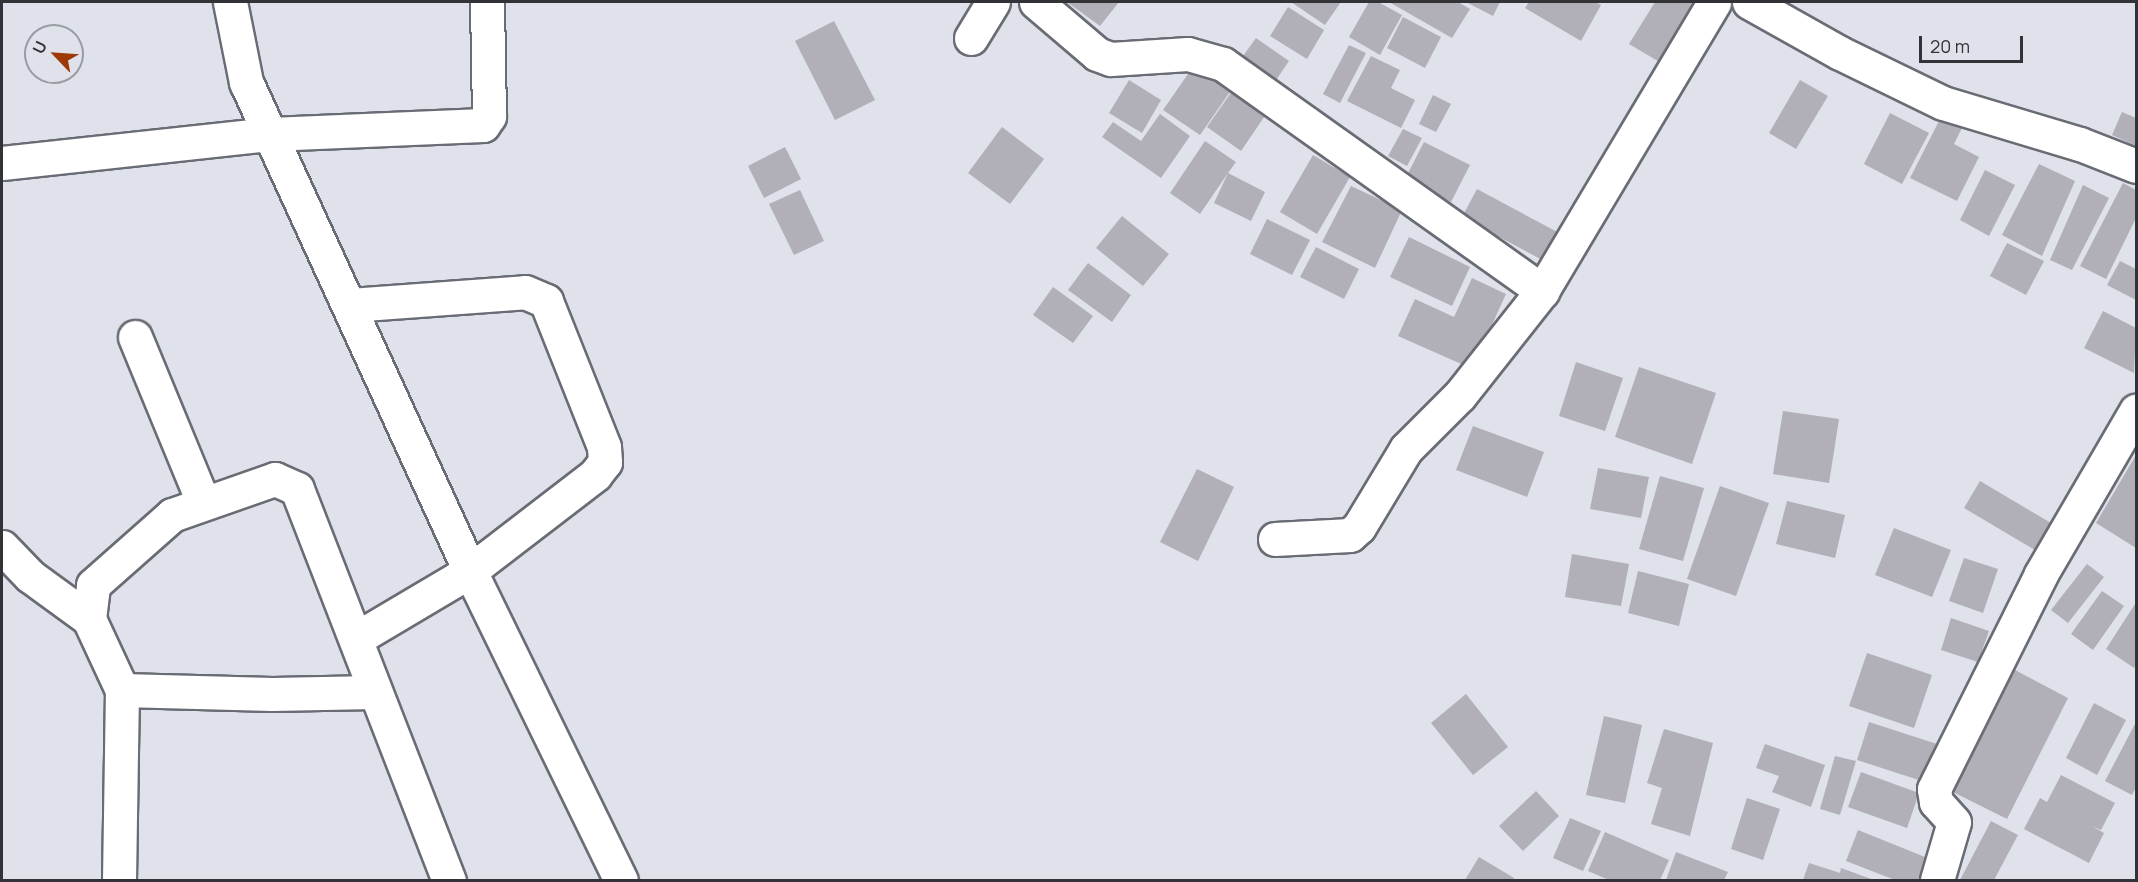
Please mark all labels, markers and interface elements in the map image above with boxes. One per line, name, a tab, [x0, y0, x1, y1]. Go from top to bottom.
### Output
north arrow	[24, 24, 84, 84]
scale bar	[1922, 24, 2026, 62]
text: 20 m	[1930, 34, 1970, 58]
text: U	[27, 37, 52, 57]

